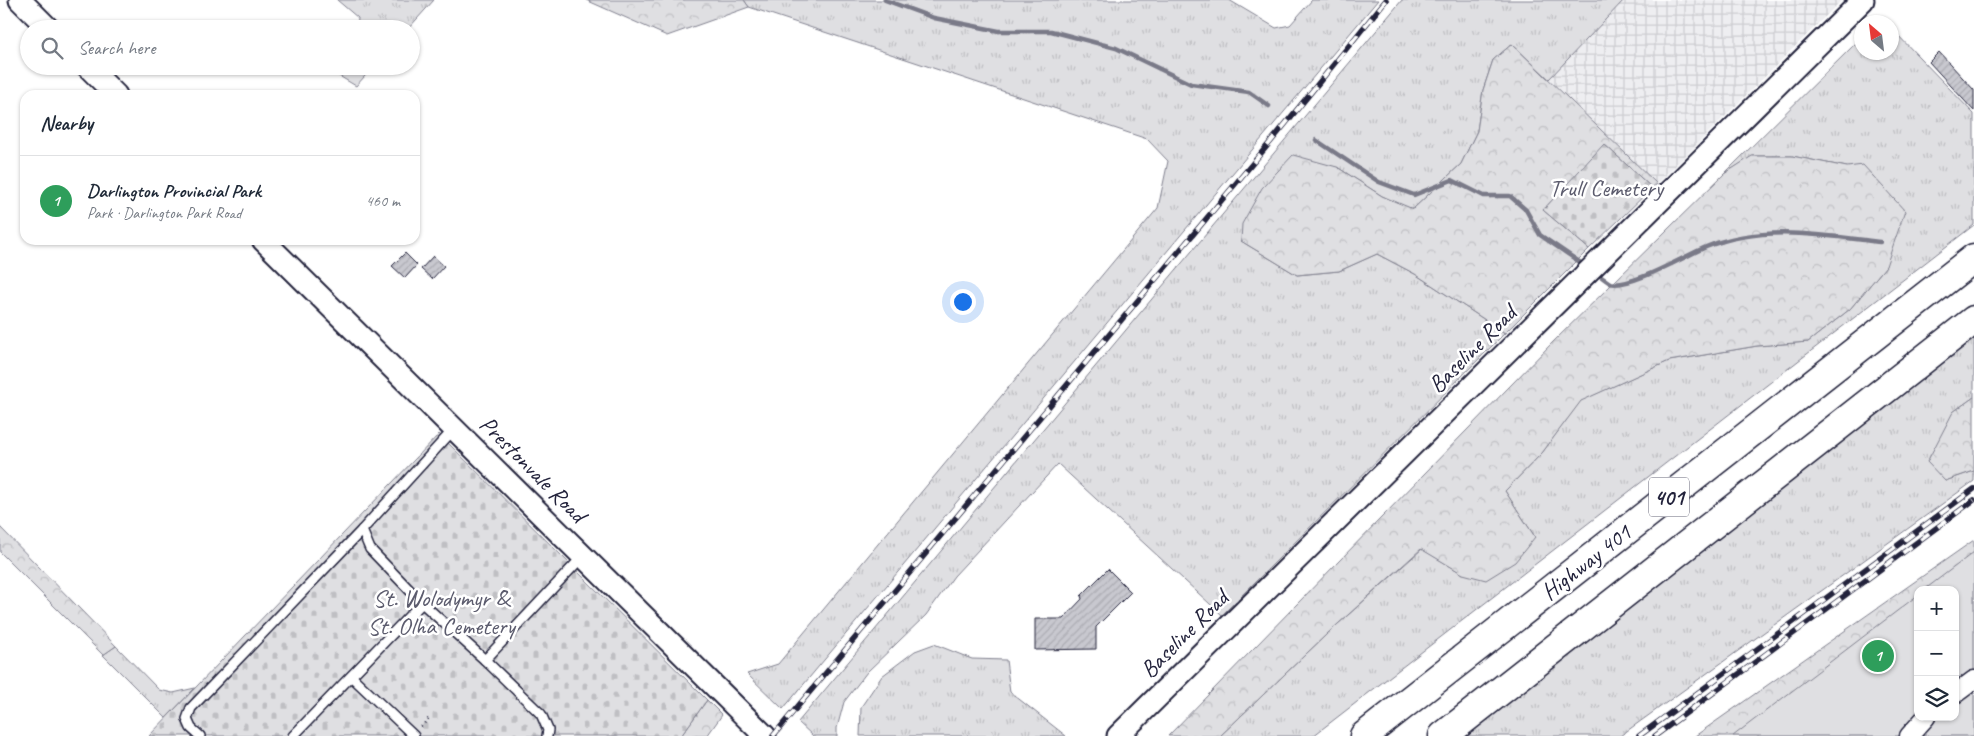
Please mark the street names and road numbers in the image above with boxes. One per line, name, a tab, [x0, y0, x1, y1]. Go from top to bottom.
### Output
street label: Baseline Road	[1422, 296, 1525, 399]
street label: Prestonvale Road	[473, 409, 595, 531]
road number: 401	[1649, 478, 1689, 516]
street label: Highway 401	[1535, 517, 1638, 606]
street label: Baseline Road	[1134, 581, 1237, 684]

